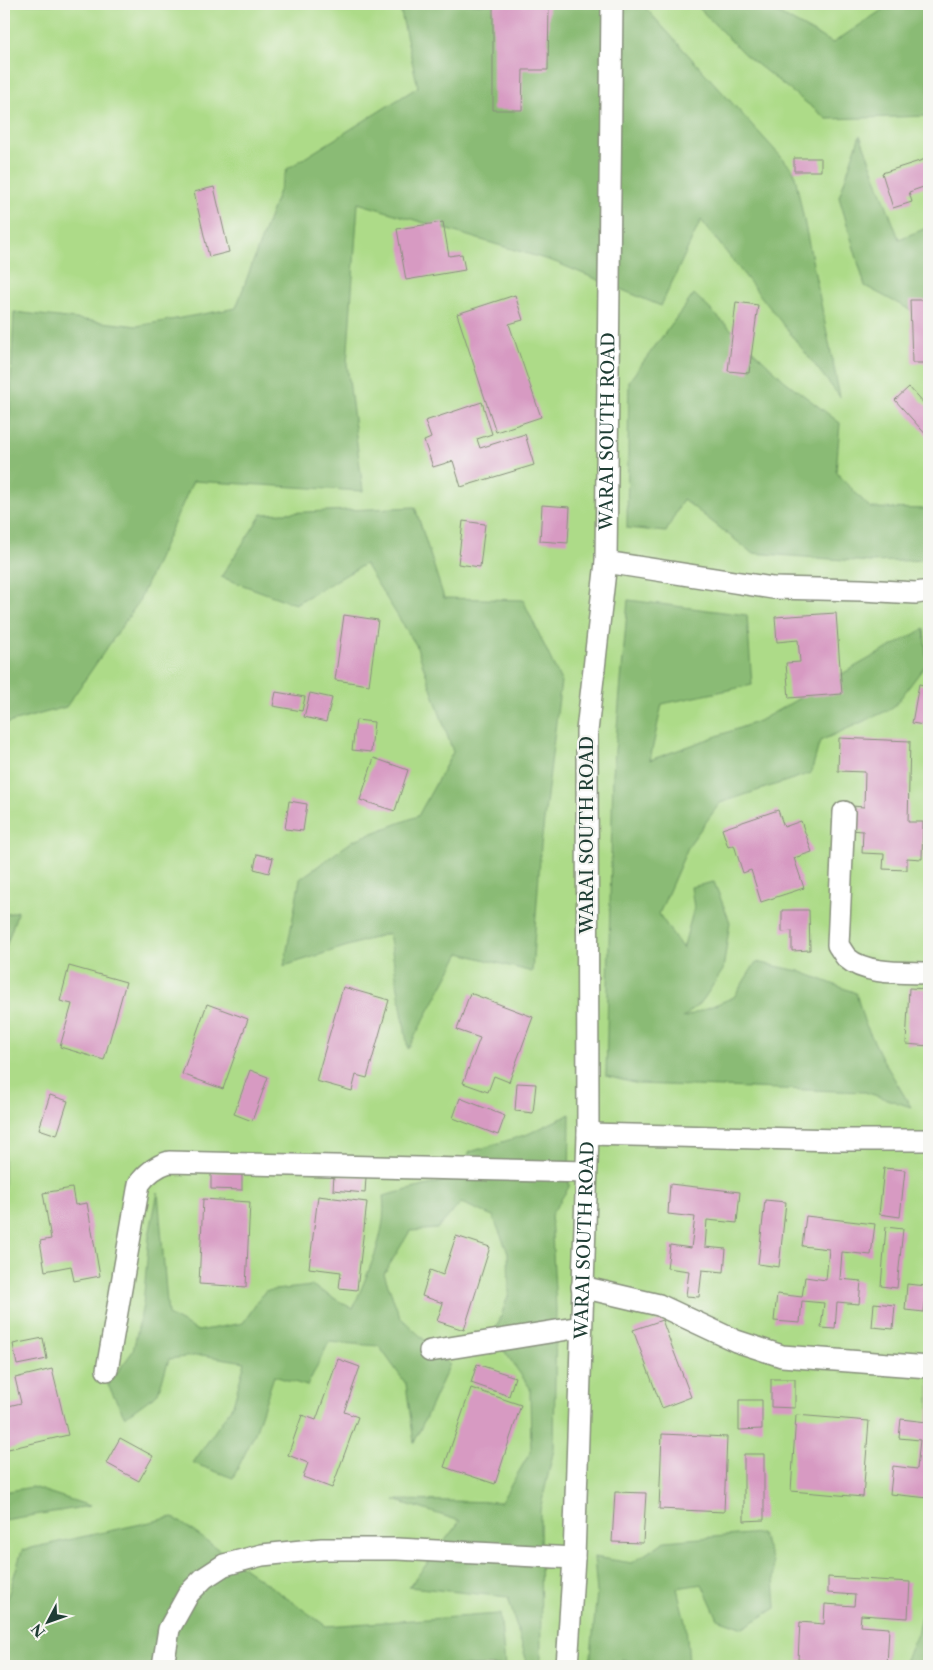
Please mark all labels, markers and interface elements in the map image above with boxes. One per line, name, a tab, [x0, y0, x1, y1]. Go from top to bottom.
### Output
street label: WARAI SOUTH ROAD	[595, 332, 619, 532]
street label: WARAI SOUTH ROAD	[576, 736, 598, 935]
street label: WARAI SOUTH ROAD	[570, 1141, 599, 1341]
north arrow	[22, 1598, 72, 1648]
text: N	[27, 1620, 49, 1641]

